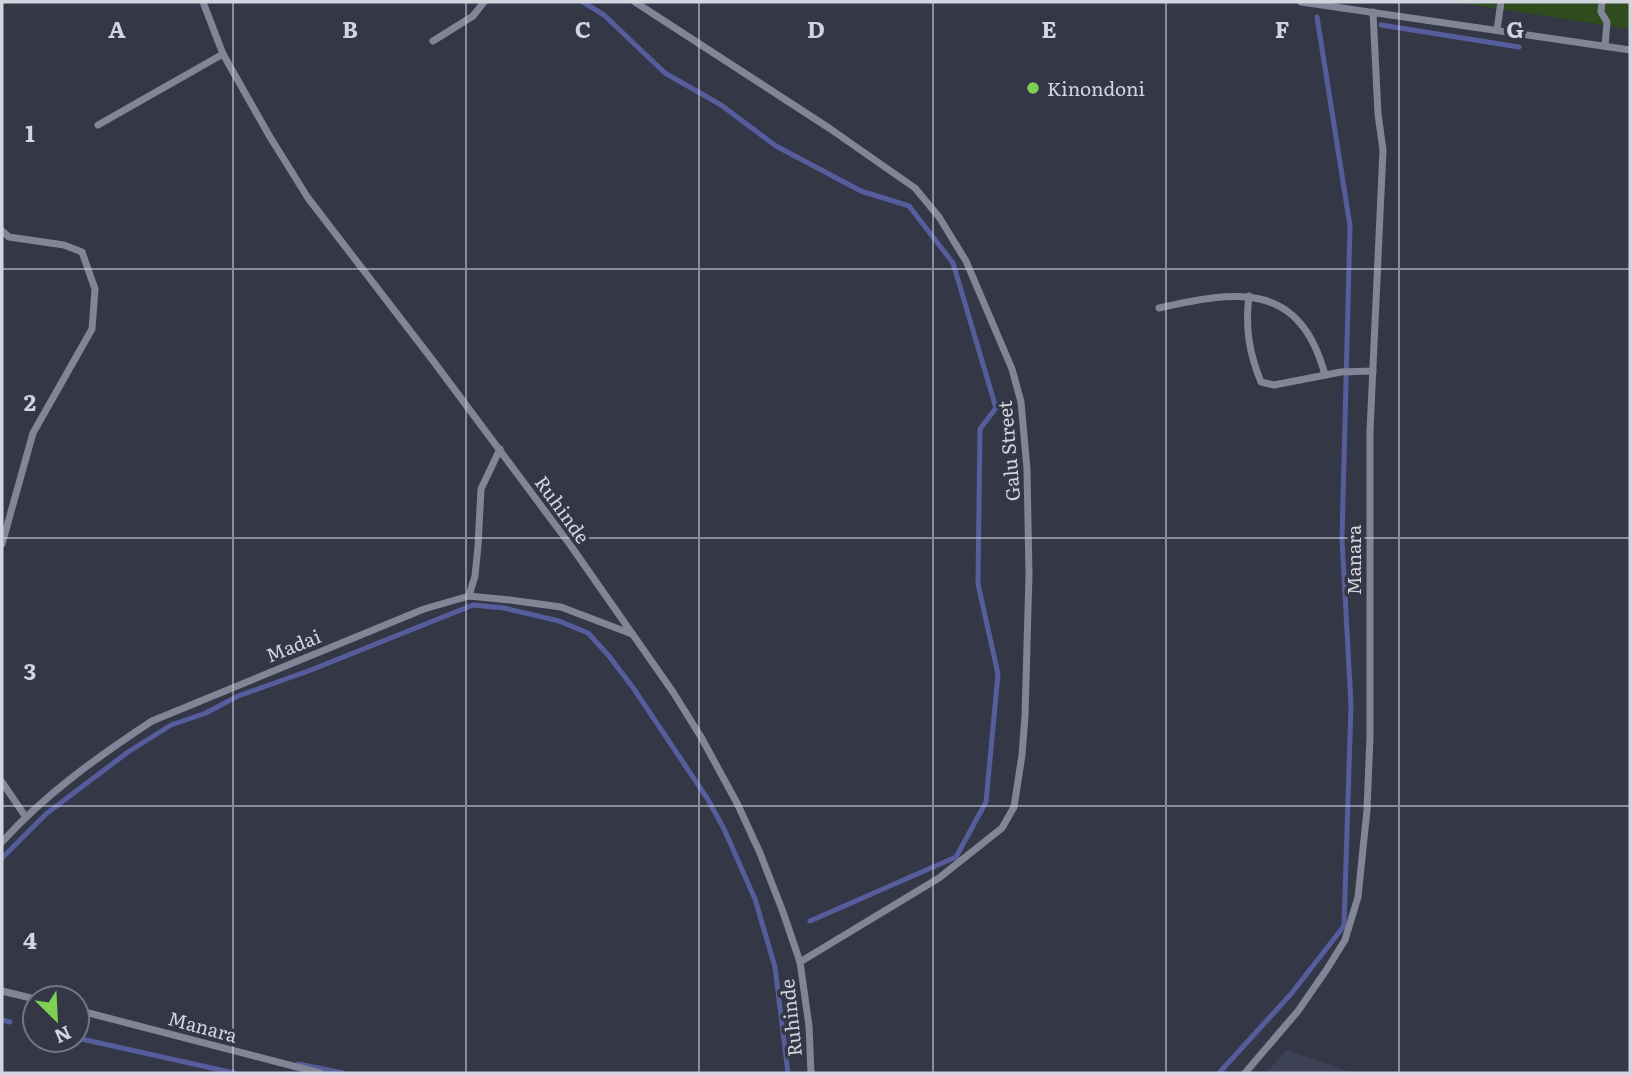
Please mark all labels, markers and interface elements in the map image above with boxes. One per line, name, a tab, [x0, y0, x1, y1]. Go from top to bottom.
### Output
text: A	[108, 11, 126, 45]
text: B	[342, 11, 358, 45]
text: C	[575, 11, 591, 45]
text: D	[807, 11, 825, 45]
text: E	[1041, 11, 1057, 45]
text: F	[1275, 11, 1290, 45]
text: G	[1506, 11, 1524, 45]
place label: Kinondoni	[1047, 74, 1145, 102]
marker: Kinondoni	[1025, 80, 1041, 96]
text: 1	[25, 115, 35, 149]
text: 2	[24, 384, 36, 418]
street label: Galu Street	[990, 399, 1026, 502]
street label: Ruhinde	[529, 469, 597, 549]
street label: Manara	[1339, 524, 1367, 595]
street label: Madai	[261, 621, 325, 669]
text: 3	[24, 653, 36, 687]
text: 4	[23, 922, 37, 956]
street label: Ruhinde	[772, 978, 808, 1058]
north arrow	[21, 984, 91, 1054]
street label: Manara	[165, 1003, 241, 1049]
text: N	[50, 1019, 76, 1051]

